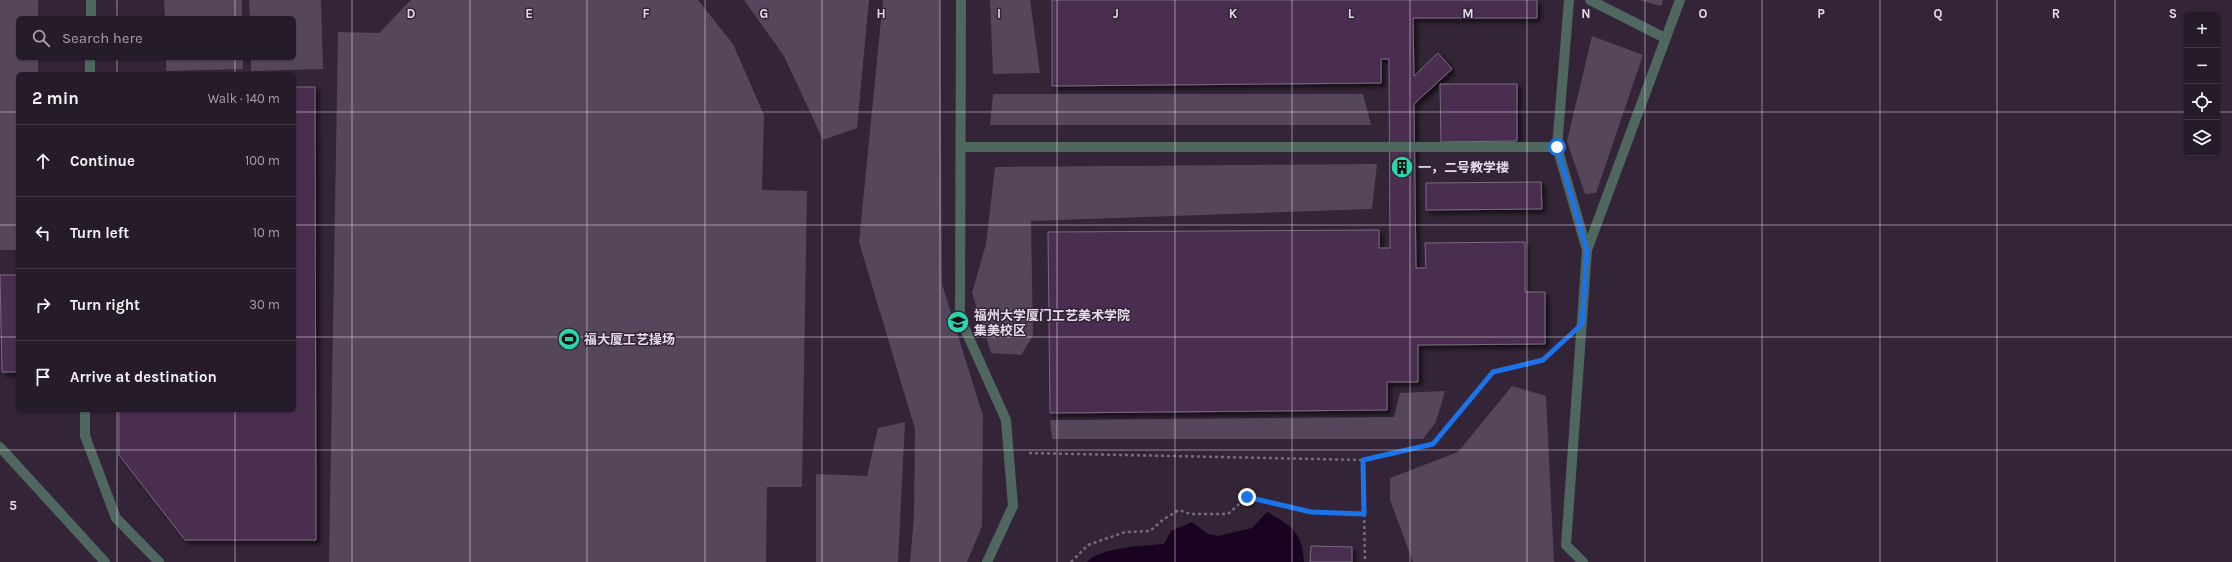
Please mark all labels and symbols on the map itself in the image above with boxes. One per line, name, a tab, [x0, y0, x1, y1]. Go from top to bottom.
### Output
text: D	[407, 6, 416, 21]
text: E	[525, 6, 533, 21]
text: F	[642, 6, 650, 21]
text: G	[760, 6, 768, 21]
text: H	[876, 6, 886, 21]
text: I	[997, 6, 1001, 21]
text: J	[1113, 6, 1119, 21]
text: K	[1229, 6, 1238, 21]
text: L	[1348, 6, 1355, 21]
text: M	[1462, 6, 1474, 21]
text: N	[1581, 6, 1591, 21]
text: O	[1699, 6, 1708, 21]
text: P	[1817, 6, 1825, 21]
text: Q	[1934, 6, 1943, 21]
text: R	[2052, 6, 2060, 21]
text: S	[2169, 6, 2177, 21]
route start	[1548, 138, 1566, 156]
building icon: 一，二号教学楼	[1389, 154, 1415, 180]
place label: 一，二号教学楼	[1418, 160, 1509, 175]
place label: 福州大学厦门工艺美术学院 集美校区	[974, 308, 1130, 338]
school or university icon: 福州大学厦门工艺美术学院 集美校区	[945, 309, 971, 335]
sports icon: 福大厦工艺操场	[556, 326, 582, 352]
place label: 福大厦工艺操场	[584, 332, 675, 347]
route end	[1238, 488, 1256, 506]
text: 5	[9, 498, 17, 513]

